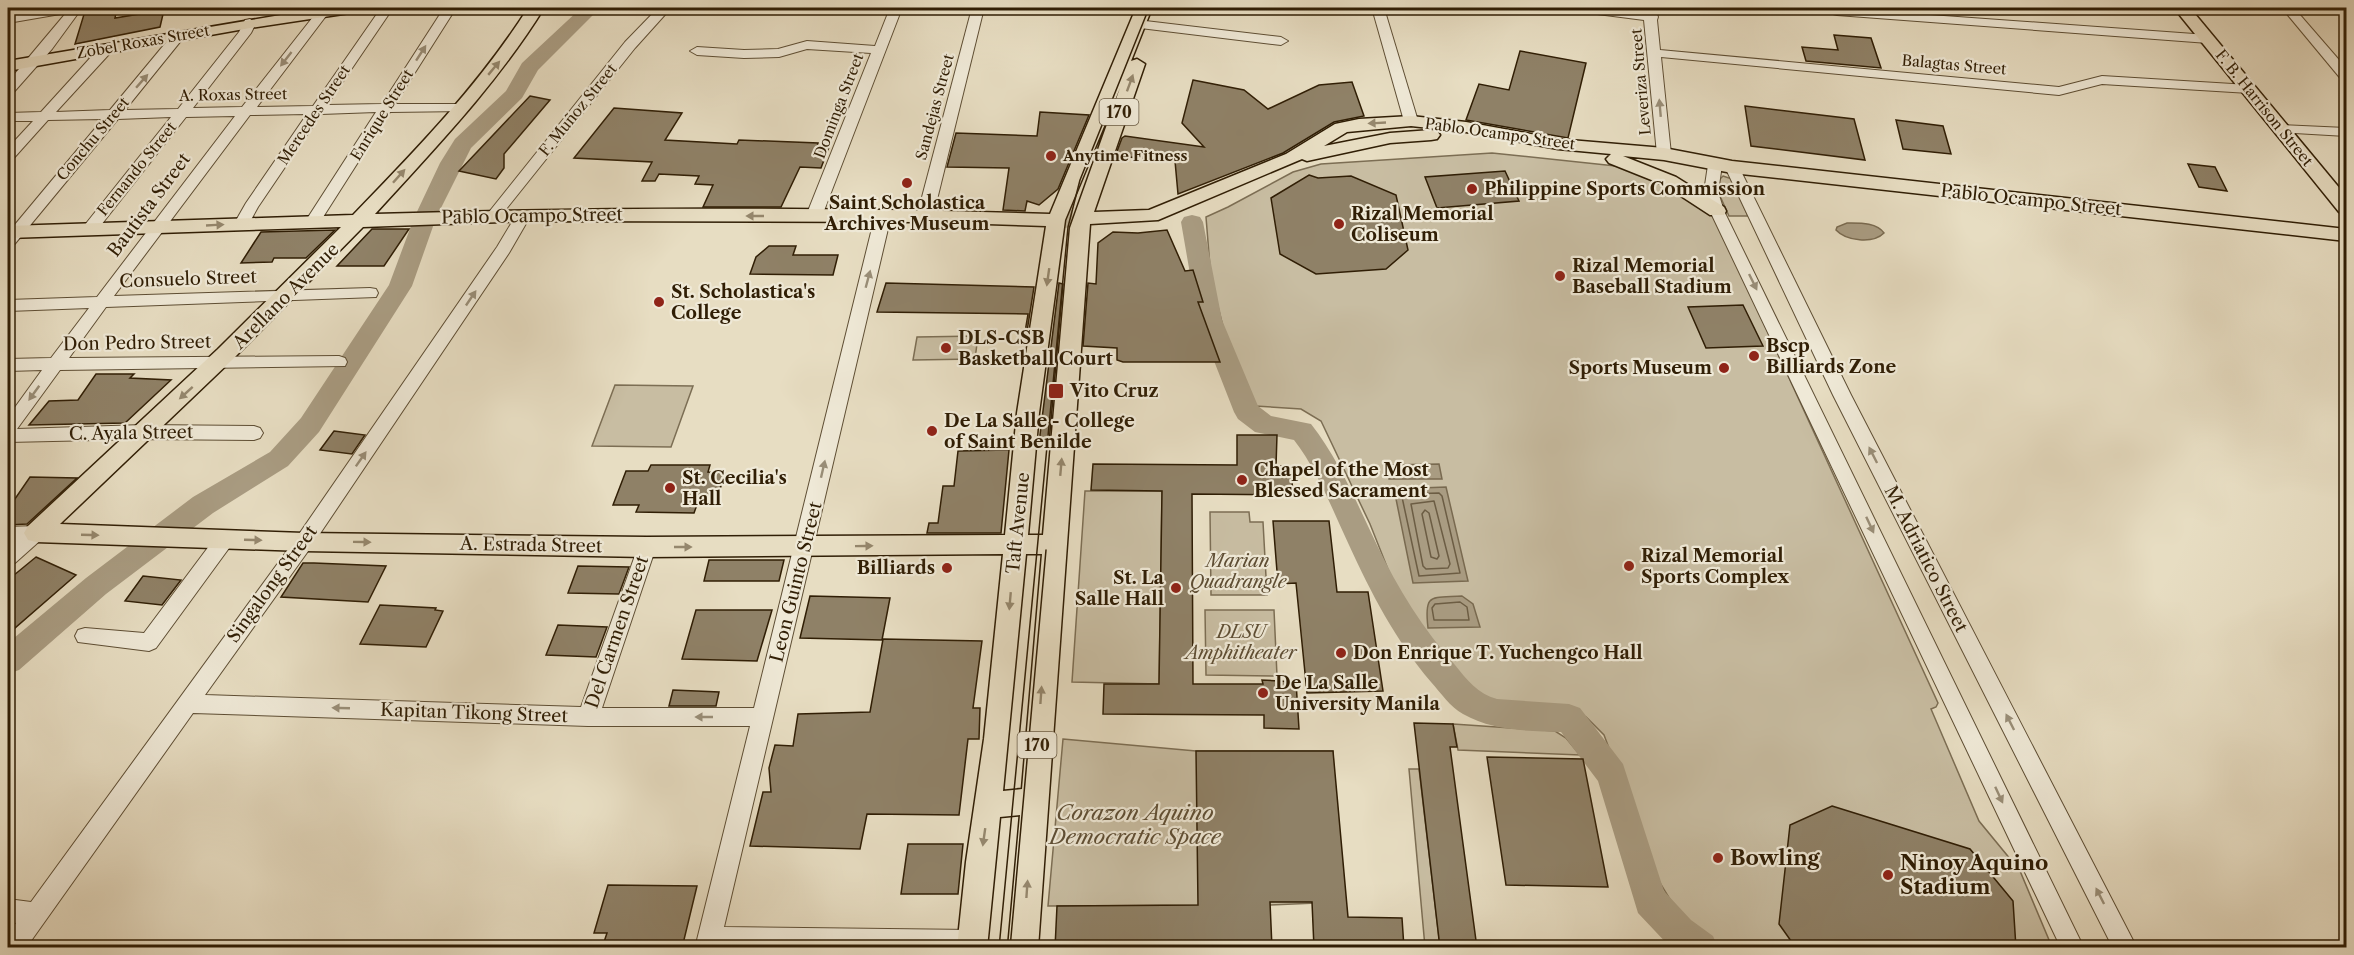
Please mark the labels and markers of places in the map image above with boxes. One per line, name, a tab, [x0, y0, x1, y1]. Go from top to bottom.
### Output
place label: Anytime Fitness	[1062, 146, 1188, 165]
marker: Anytime Fitness	[1044, 149, 1058, 163]
marker: Saint Scholastica Archives Museum	[900, 176, 914, 190]
place label: Philippine Sports Commission	[1484, 178, 1766, 200]
marker: Philippine Sports Commission	[1465, 182, 1479, 196]
place label: Saint Scholastica Archives Museum	[824, 192, 990, 235]
place label: Rizal Memorial Coliseum	[1351, 203, 1494, 246]
marker: Rizal Memorial Coliseum	[1332, 217, 1346, 231]
place label: Rizal Memorial Baseball Stadium	[1572, 255, 1732, 298]
marker: Rizal Memorial Baseball Stadium	[1553, 269, 1567, 283]
place label: St. Scholastica's College	[671, 281, 815, 324]
marker: St. Scholastica's College	[652, 295, 666, 309]
place label: DLS-CSB Basketball Court	[958, 327, 1113, 370]
place label: Bscp Billiards Zone	[1766, 335, 1897, 378]
marker: DLS-CSB Basketball Court	[939, 341, 953, 355]
marker: Bscp Billiards Zone	[1747, 349, 1761, 363]
place label: Sports Museum	[1568, 357, 1712, 379]
marker: Sports Museum	[1717, 361, 1731, 375]
place label: Vito Cruz	[1069, 380, 1159, 402]
marker: Vito Cruz	[1047, 382, 1065, 400]
place label: De La Salle - College of Saint Benilde	[944, 410, 1135, 453]
marker: De La Salle - College of Saint Benilde	[925, 424, 939, 438]
place label: Chapel of the Most Blessed Sacrament	[1254, 459, 1430, 502]
place label: St. Cecilia's Hall	[682, 467, 787, 510]
marker: Chapel of the Most Blessed Sacrament	[1235, 473, 1249, 487]
marker: St. Cecilia's Hall	[663, 481, 677, 495]
place label: Rizal Memorial Sports Complex	[1641, 545, 1789, 588]
place label: Billiards	[857, 557, 935, 579]
marker: Rizal Memorial Sports Complex	[1622, 559, 1636, 573]
marker: Billiards	[940, 561, 954, 575]
place label: St. La Salle Hall	[1075, 567, 1165, 610]
marker: St. La Salle Hall	[1169, 581, 1183, 595]
place label: Don Enrique T. Yuchengco Hall	[1353, 642, 1643, 664]
marker: Don Enrique T. Yuchengco Hall	[1334, 646, 1348, 660]
place label: De La Salle University Manila	[1275, 672, 1440, 715]
marker: De La Salle University Manila	[1256, 686, 1270, 700]
place label: Bowling	[1730, 845, 1821, 870]
place label: Ninoy Aquino Stadium	[1900, 850, 2048, 899]
marker: Bowling	[1711, 851, 1725, 865]
marker: Ninoy Aquino Stadium	[1881, 868, 1895, 882]

